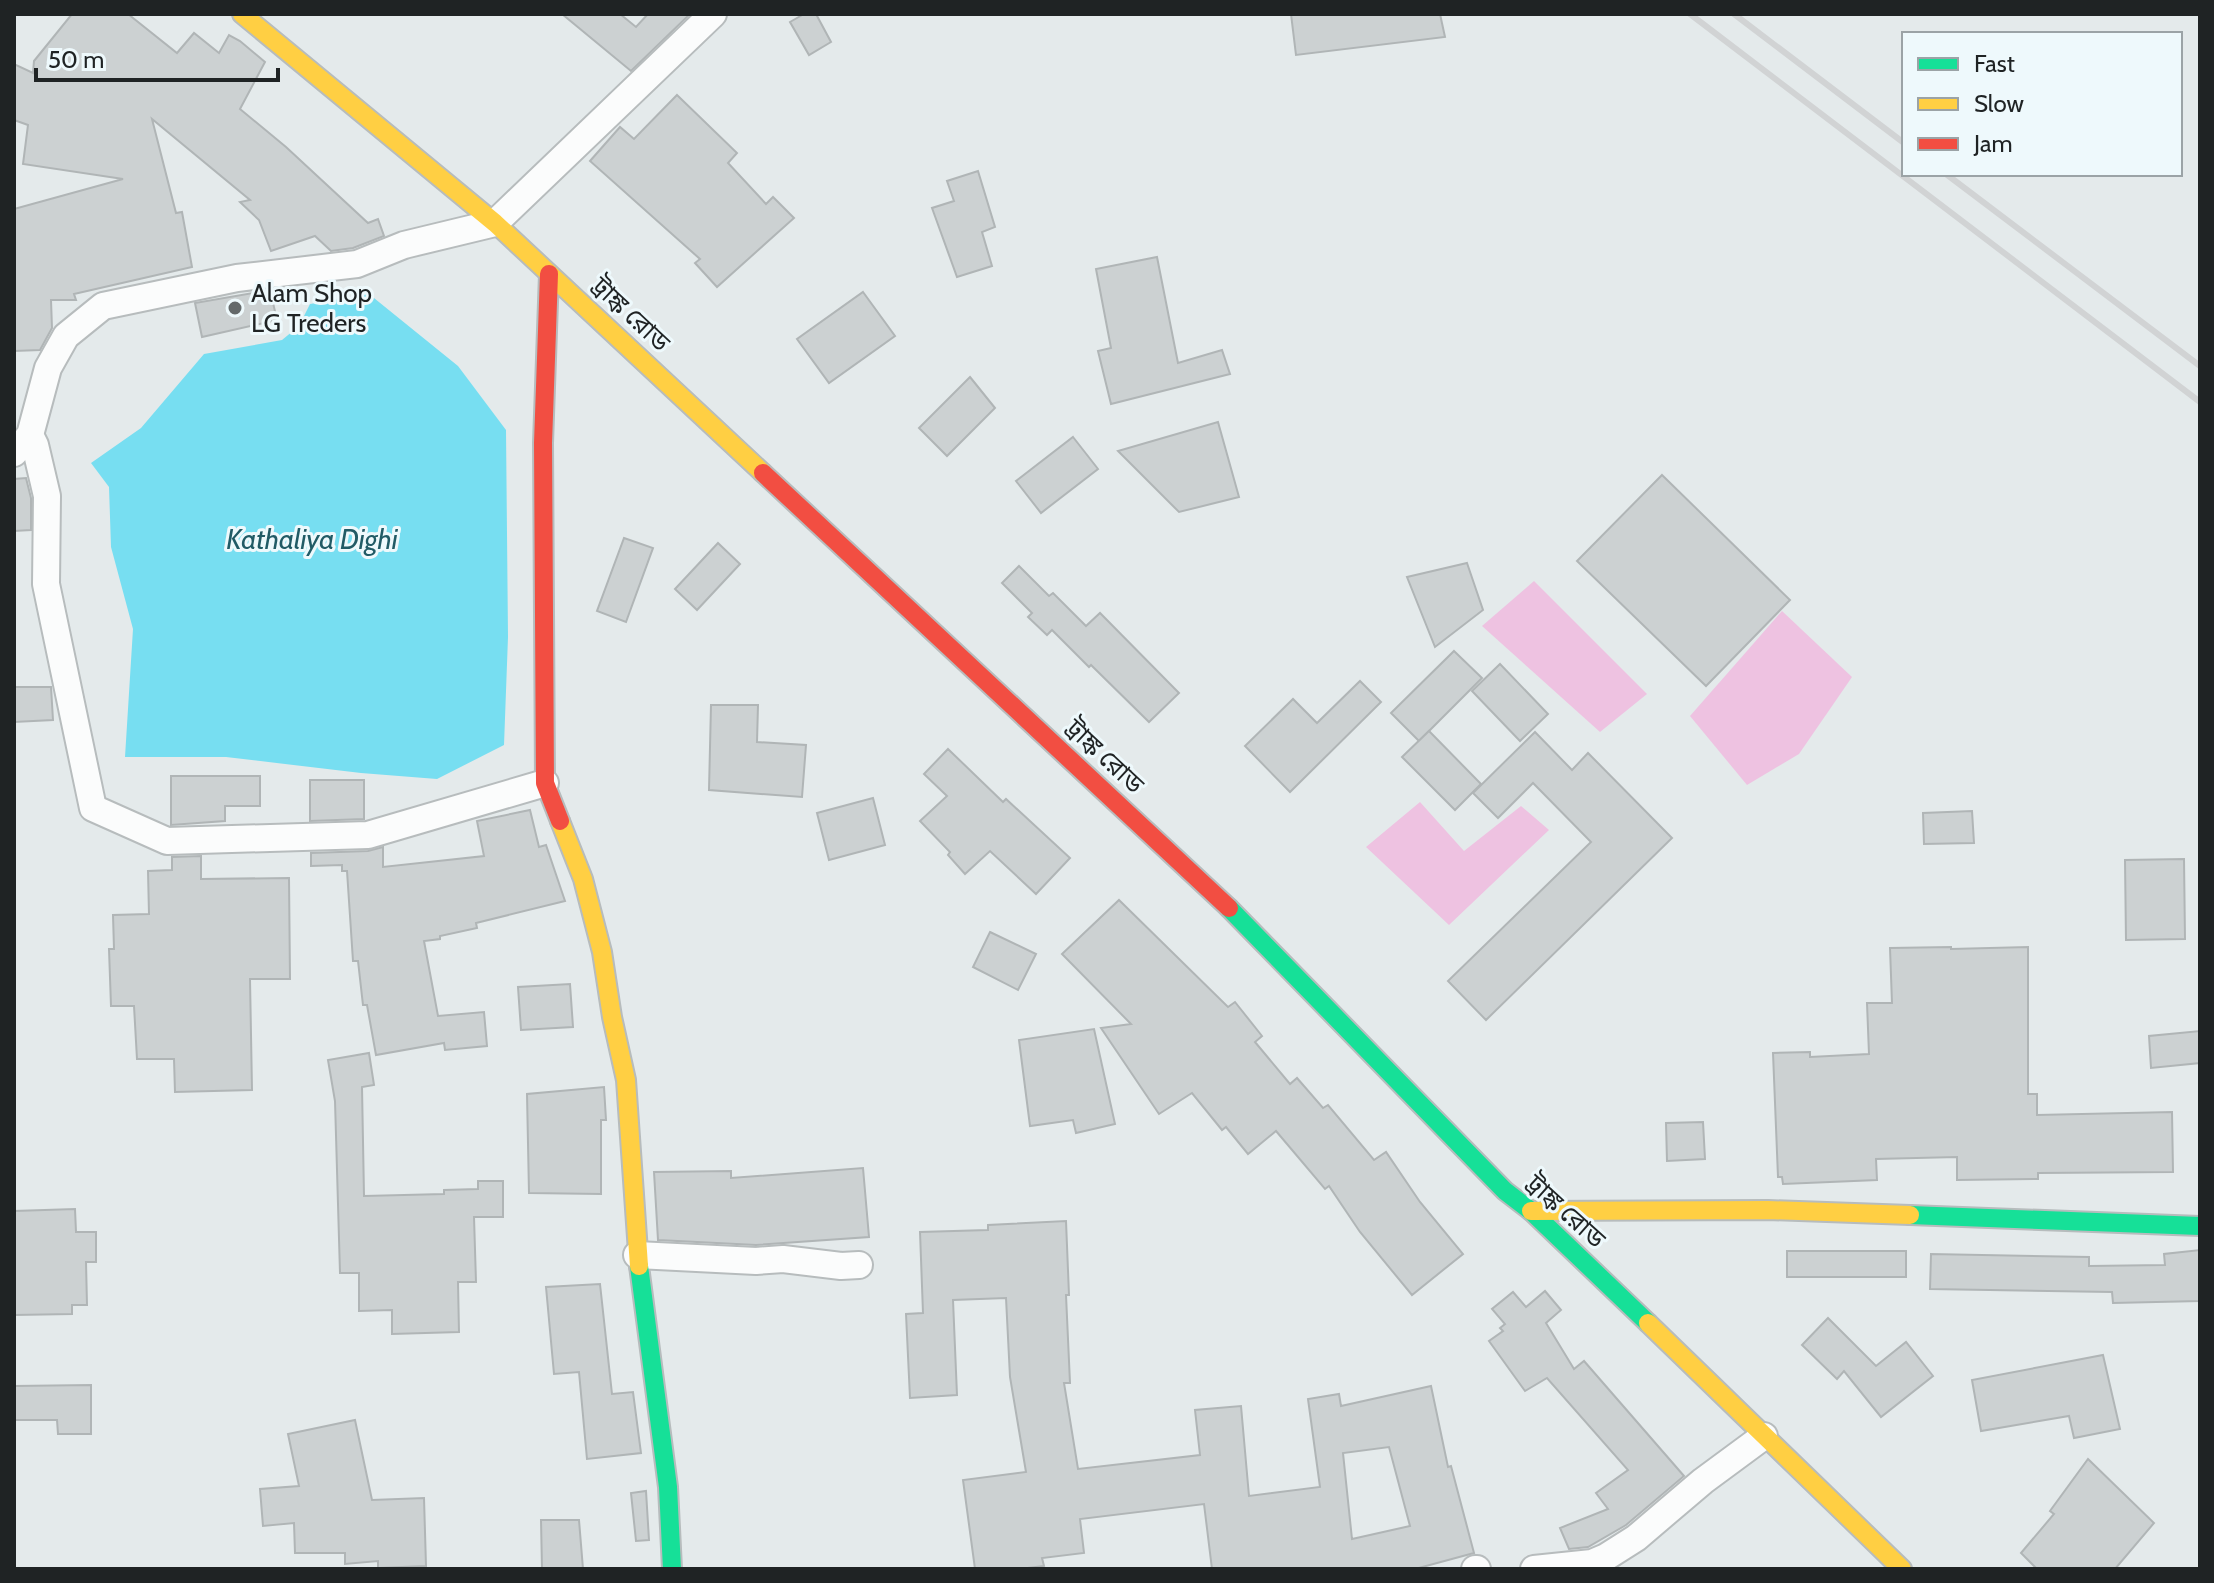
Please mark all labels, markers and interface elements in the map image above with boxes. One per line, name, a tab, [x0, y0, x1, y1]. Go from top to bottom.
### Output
scale bar	[36, 32, 278, 82]
legend	[1902, 32, 2182, 176]
text: 50 m	[48, 45, 104, 74]
text: Fast	[1974, 49, 2015, 78]
text: Slow	[1974, 89, 2024, 118]
text: Jam	[1973, 129, 2012, 158]
street label: ট্রাঙ্ক রোড	[584, 269, 677, 359]
place label: Alam Shop LG Treders	[251, 277, 372, 339]
marker: Alam Shop LG Treders	[226, 299, 244, 317]
water label: Kathaliya Dighi	[226, 522, 399, 556]
street label: ট্রাঙ্ক রোড	[1058, 711, 1151, 801]
street label: ট্রাঙ্ক রোড	[1519, 1167, 1612, 1255]

